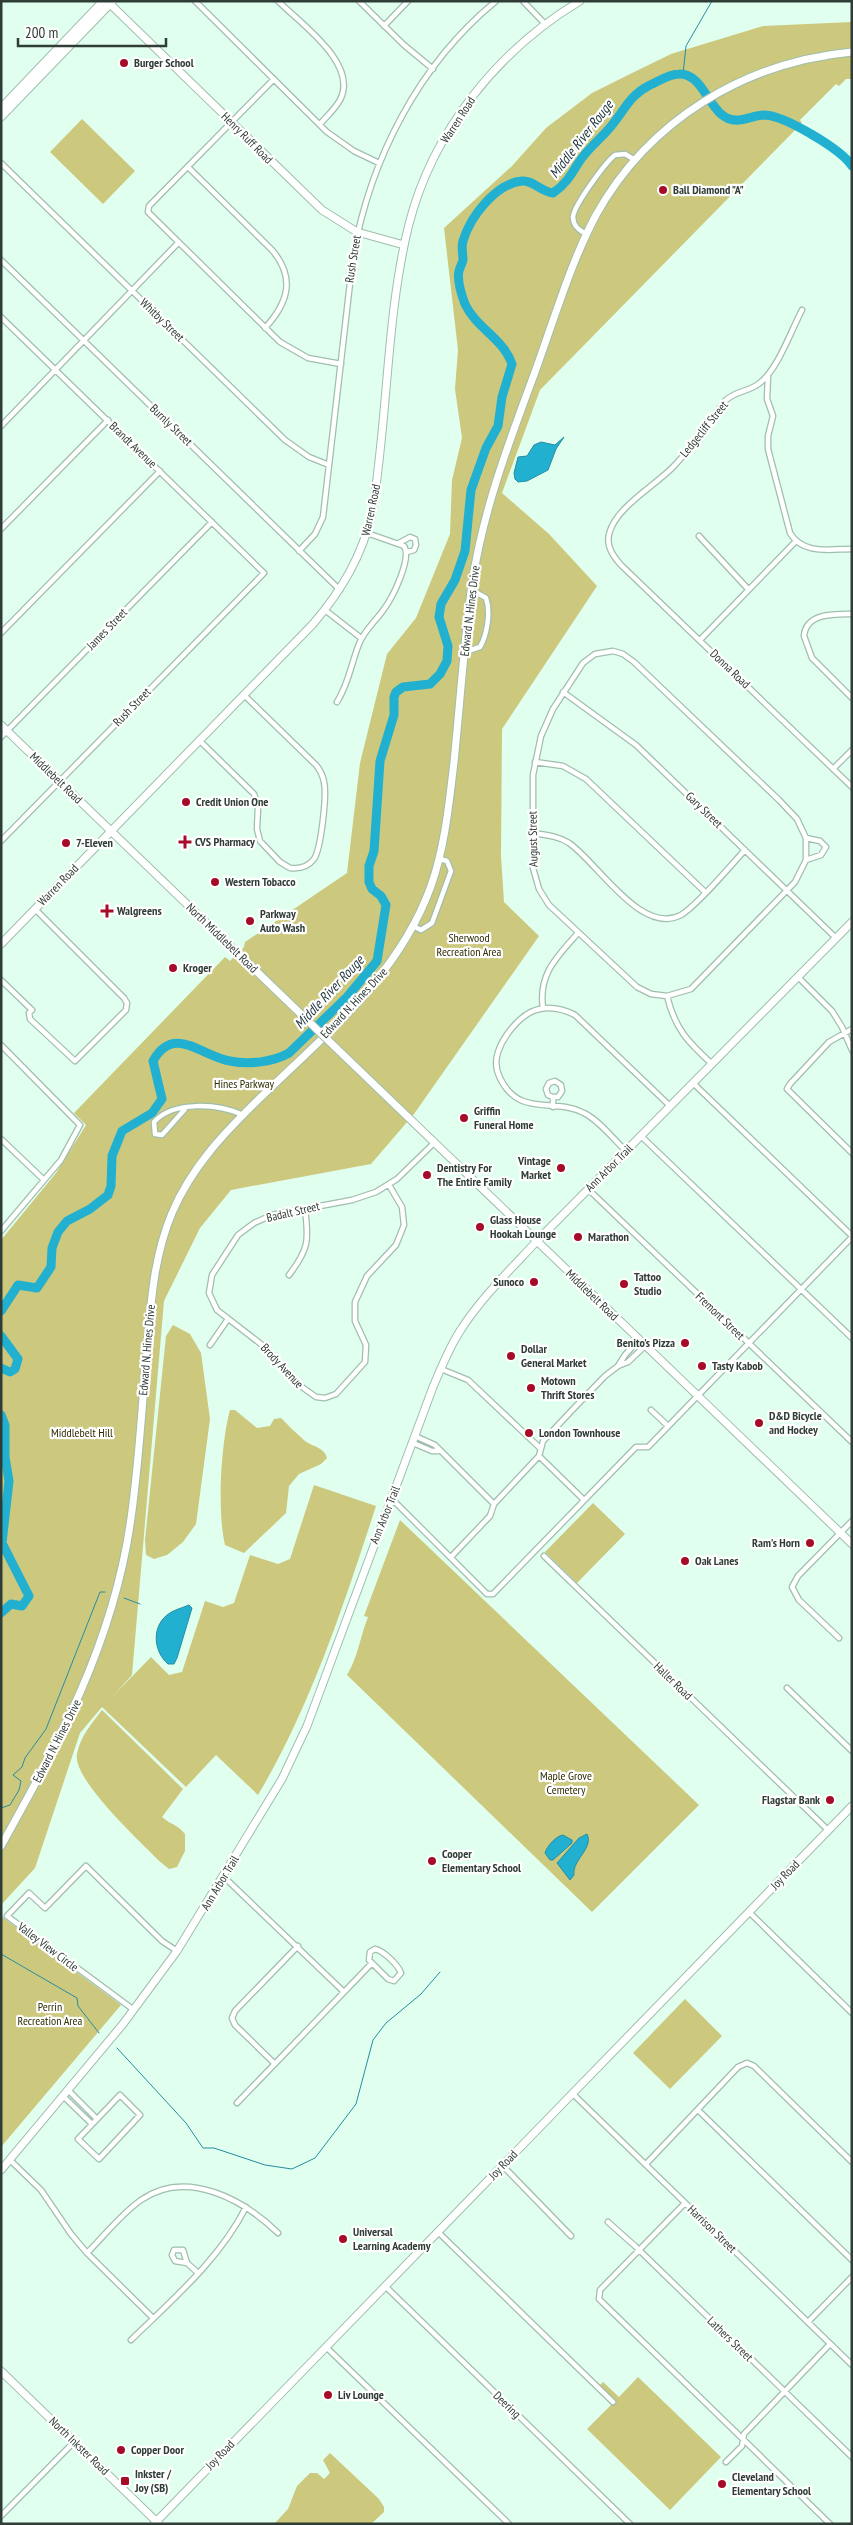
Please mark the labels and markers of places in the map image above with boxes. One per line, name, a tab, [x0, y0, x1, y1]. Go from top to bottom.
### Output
place label: Burger School	[134, 55, 194, 70]
marker: Burger School	[118, 57, 130, 69]
place label: Ball Diamond "A"	[673, 182, 744, 197]
marker: Ball Diamond "A"	[657, 184, 669, 196]
place label: Credit Union One	[196, 794, 269, 809]
marker: Credit Union One	[180, 796, 192, 808]
place label: CVS Pharmacy	[195, 834, 255, 849]
place label: 7-Eleven	[76, 835, 113, 850]
marker: CVS Pharmacy	[179, 836, 191, 848]
marker: 7-Eleven	[60, 837, 72, 849]
place label: Western Tobacco	[224, 874, 296, 889]
marker: Western Tobacco	[209, 876, 221, 888]
place label: Walgreens	[116, 903, 162, 918]
marker: Walgreens	[101, 905, 113, 917]
place label: Parkway Auto Wash	[259, 906, 305, 935]
marker: Parkway Auto Wash	[244, 915, 256, 927]
place label: Kroger	[183, 960, 212, 975]
marker: Kroger	[167, 962, 179, 974]
place label: Griffin Funeral Home	[474, 1103, 534, 1132]
marker: Griffin Funeral Home	[458, 1112, 470, 1124]
place label: Vintage Market	[517, 1153, 551, 1182]
place label: Dentistry For The Entire Family	[437, 1160, 512, 1189]
marker: Vintage Market	[555, 1162, 567, 1174]
marker: Dentistry For The Entire Family	[421, 1169, 433, 1181]
place label: Glass House Hookah Lounge	[490, 1212, 556, 1241]
marker: Glass House Hookah Lounge	[474, 1221, 486, 1233]
place label: Marathon	[588, 1229, 629, 1244]
marker: Marathon	[572, 1231, 584, 1243]
place label: Tattoo Studio	[634, 1269, 662, 1298]
place label: Sunoco	[493, 1274, 525, 1289]
marker: Sunoco	[528, 1276, 540, 1288]
marker: Tattoo Studio	[618, 1278, 630, 1290]
place label: Benito's Pizza	[617, 1335, 675, 1350]
marker: Benito's Pizza	[679, 1337, 691, 1349]
place label: Dollar General Market	[521, 1341, 587, 1370]
marker: Dollar General Market	[505, 1350, 517, 1362]
place label: Tasty Kabob	[712, 1358, 764, 1373]
marker: Tasty Kabob	[696, 1360, 708, 1372]
place label: Motown Thrift Stores	[541, 1373, 594, 1402]
marker: Motown Thrift Stores	[525, 1382, 537, 1394]
place label: D&D Bicycle and Hockey	[769, 1408, 822, 1437]
marker: D&D Bicycle and Hockey	[753, 1417, 765, 1429]
place label: London Townhouse	[539, 1425, 620, 1440]
marker: London Townhouse	[523, 1427, 535, 1439]
place label: Ram's Horn	[752, 1535, 800, 1550]
marker: Ram's Horn	[804, 1537, 816, 1549]
place label: Oak Lanes	[695, 1553, 738, 1568]
marker: Oak Lanes	[679, 1555, 691, 1567]
place label: Flagstar Bank	[762, 1792, 820, 1807]
marker: Flagstar Bank	[824, 1794, 836, 1806]
place label: Cooper Elementary School	[442, 1846, 521, 1875]
marker: Cooper Elementary School	[426, 1855, 438, 1867]
place label: Universal Learning Academy	[353, 2224, 431, 2253]
marker: Universal Learning Academy	[337, 2233, 349, 2245]
place label: Liv Lounge	[338, 2387, 384, 2402]
marker: Liv Lounge	[322, 2389, 334, 2401]
place label: Copper Door	[131, 2442, 184, 2457]
marker: Copper Door	[115, 2444, 127, 2456]
place label: Inkster / Joy (SB)	[134, 2466, 172, 2495]
place label: Cleveland Elementary School	[732, 2469, 811, 2498]
marker: Inkster / Joy (SB)	[119, 2475, 131, 2487]
marker: Cleveland Elementary School	[716, 2478, 728, 2490]

